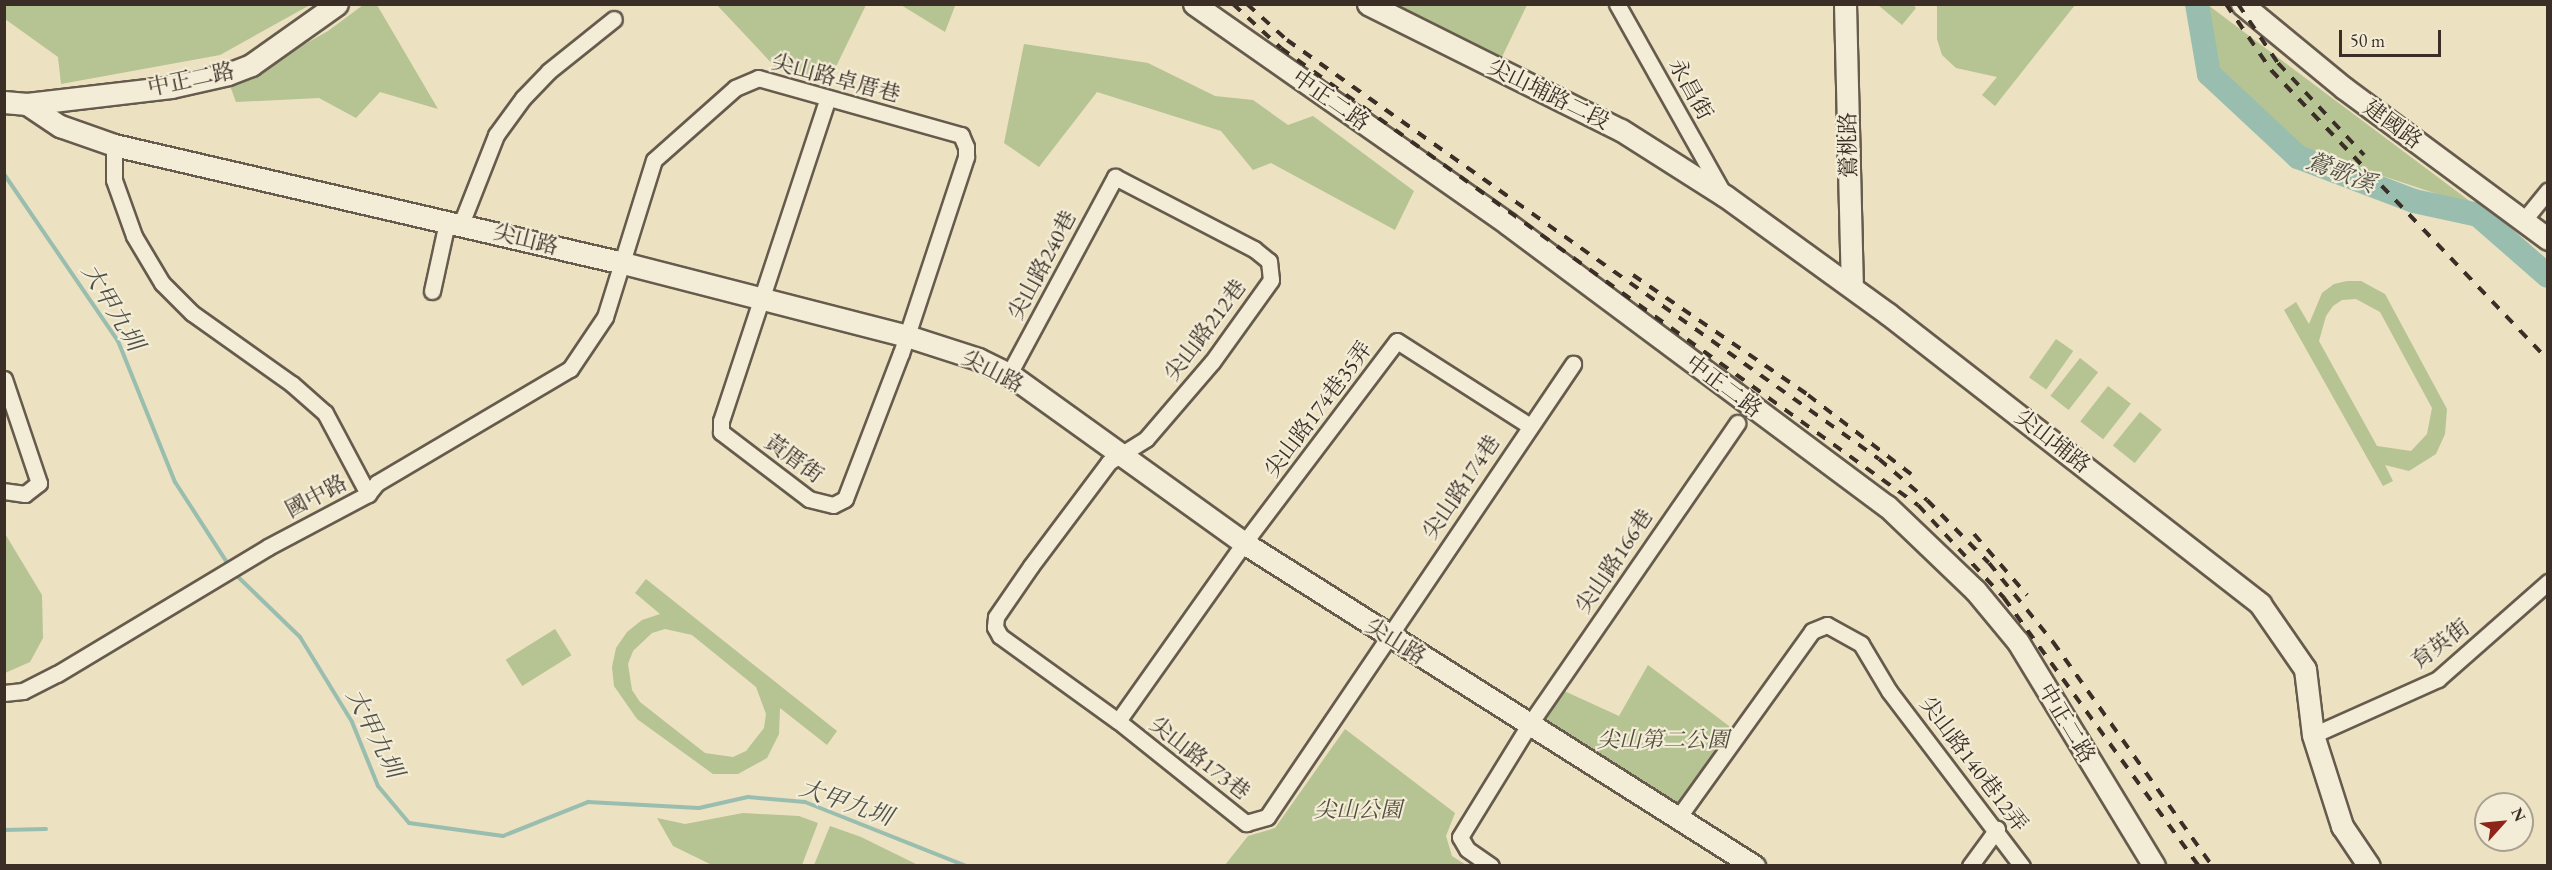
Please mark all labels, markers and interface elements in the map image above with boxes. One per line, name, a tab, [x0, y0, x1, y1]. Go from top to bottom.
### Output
scale bar	[2342, 18, 2444, 56]
text: 50 m	[2350, 29, 2385, 52]
street label: 尖山路卓厝巷	[769, 48, 903, 108]
street label: 尖山埔路二段	[1484, 53, 1614, 135]
street label: 永昌街	[1663, 54, 1719, 124]
street label: 中正二路	[145, 57, 237, 101]
street label: 中正二路	[1287, 64, 1375, 136]
street label: 建國路	[2359, 94, 2427, 154]
street label: 鶯桃路	[1834, 112, 1862, 178]
water label: 鶯歌溪	[2302, 146, 2380, 198]
street label: 尖山路240巷	[1002, 206, 1082, 324]
street label: 尖山路	[491, 218, 561, 260]
water label: 大甲九圳	[76, 258, 150, 356]
street label: 尖山路212巷	[1158, 274, 1252, 386]
street label: 尖山路174巷35弄	[1258, 336, 1378, 482]
street label: 尖山路	[958, 344, 1028, 398]
street label: 中正二路	[1681, 349, 1767, 423]
street label: 尖山埔路	[2010, 404, 2096, 478]
street label: 黃厝街	[760, 428, 828, 488]
street label: 尖山路174巷	[1417, 430, 1505, 544]
street label: 國中路	[281, 469, 351, 523]
street label: 尖山路166巷	[1570, 504, 1658, 618]
street label: 尖山路	[1361, 612, 1431, 670]
street label: 育英街	[2406, 614, 2474, 674]
street label: 中正二路	[2033, 678, 2101, 768]
water label: 大甲九圳	[340, 684, 410, 782]
street label: 尖山路140巷12弄	[1914, 691, 2034, 837]
street label: 尖山路173巷	[1145, 711, 1255, 805]
park label: 尖山第二公園	[1597, 727, 1729, 753]
water label: 大甲九圳	[796, 773, 896, 831]
north arrow	[2474, 792, 2534, 852]
park label: 尖山公園	[1314, 797, 1402, 823]
text: N	[2506, 804, 2531, 825]

